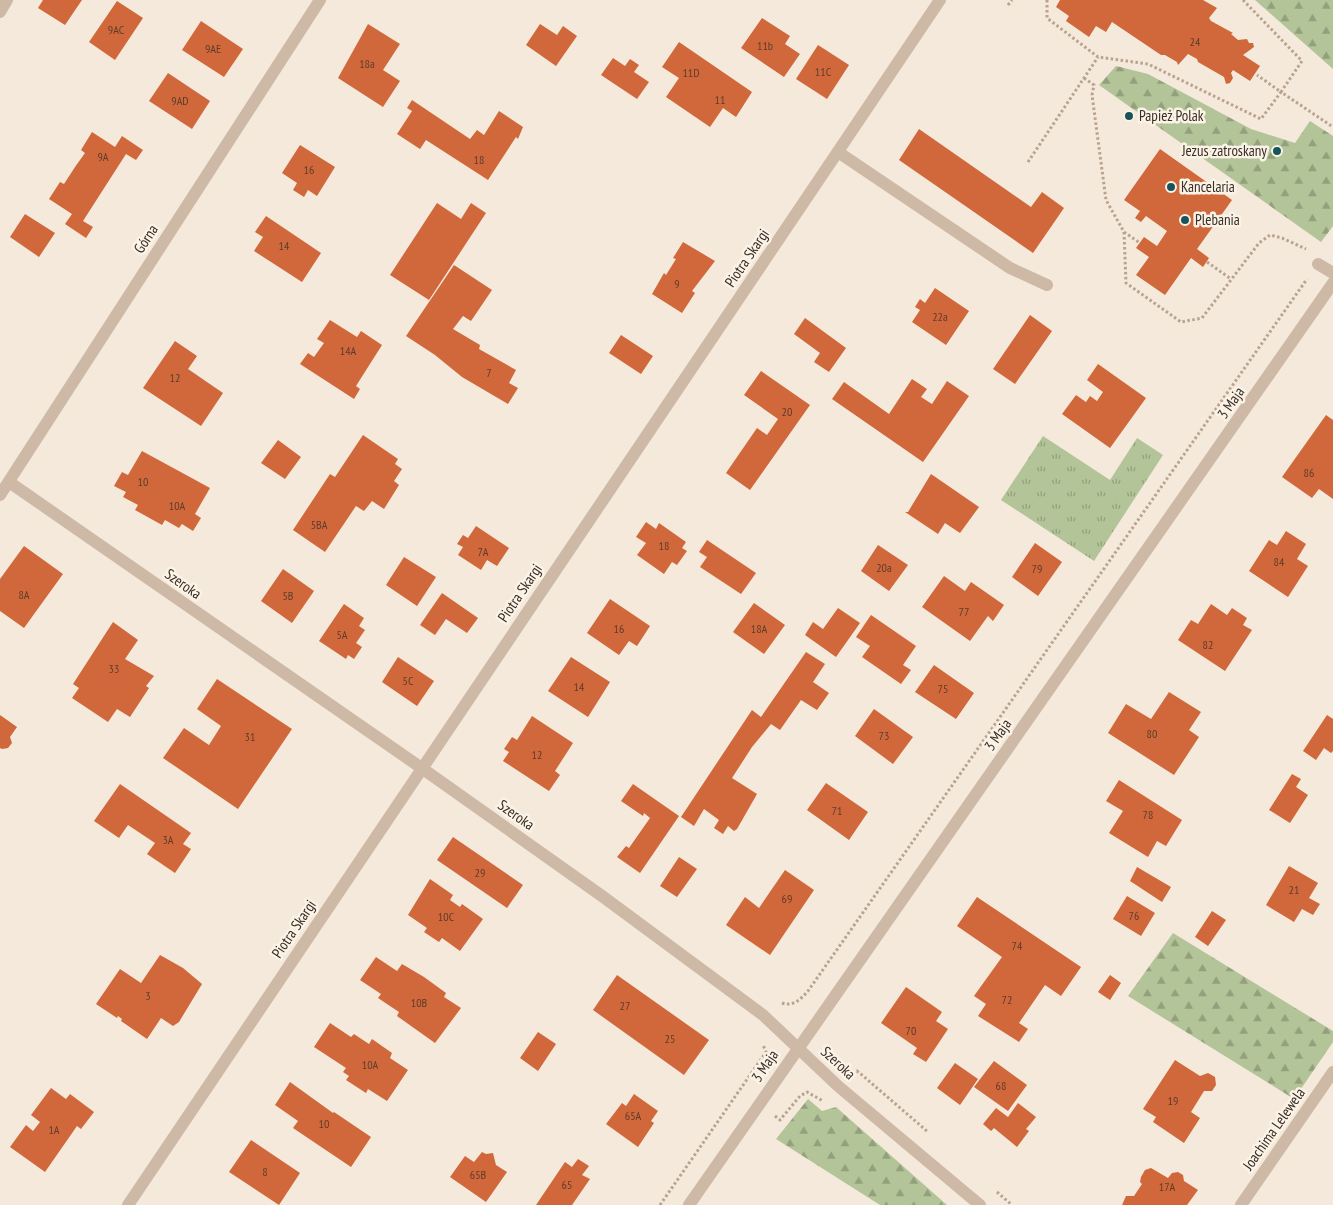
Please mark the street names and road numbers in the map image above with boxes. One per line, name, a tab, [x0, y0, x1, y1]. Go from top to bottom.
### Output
street label: Górna	[129, 221, 162, 257]
street label: Piotra Skargi	[720, 225, 773, 290]
street label: 3 Maja	[1213, 383, 1248, 422]
street label: Piotra Skargi	[493, 560, 546, 625]
street label: Szeroka	[161, 564, 205, 603]
street label: 3 Maja	[980, 715, 1015, 754]
street label: Szeroka	[494, 795, 538, 834]
street label: Piotra Skargi	[267, 896, 320, 961]
street label: Szeroka	[817, 1042, 860, 1083]
street label: 3 Maja	[747, 1046, 782, 1085]
street label: Joachima Lelewela	[1238, 1084, 1309, 1174]

